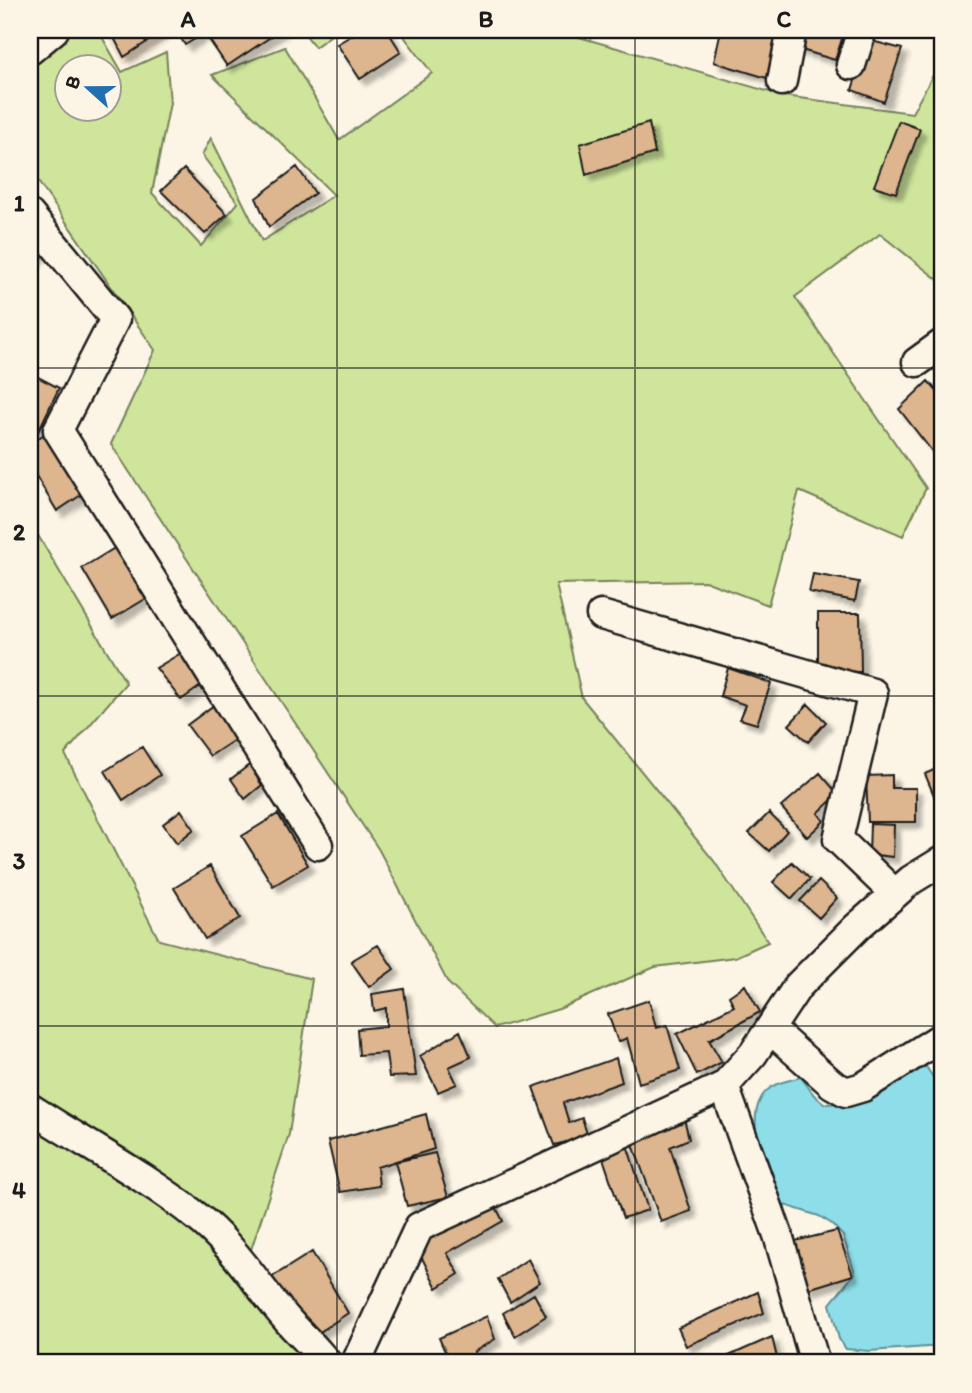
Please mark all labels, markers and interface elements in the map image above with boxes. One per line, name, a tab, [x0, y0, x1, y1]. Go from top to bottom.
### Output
text: A	[180, 5, 196, 33]
text: B	[479, 5, 494, 33]
text: C	[777, 5, 792, 33]
north arrow	[52, 52, 122, 122]
text: B	[60, 72, 86, 92]
text: 1	[14, 189, 25, 217]
text: 2	[13, 518, 26, 546]
text: 3	[13, 847, 26, 875]
text: 4	[12, 1176, 26, 1204]

